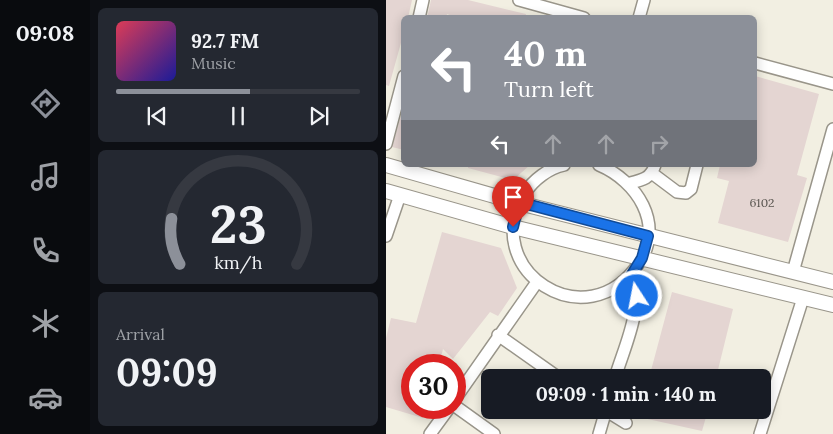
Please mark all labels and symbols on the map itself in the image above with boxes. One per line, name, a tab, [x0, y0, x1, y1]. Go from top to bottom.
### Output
pin	[492, 176, 534, 227]
house number: 6102	[749, 195, 775, 210]
position arrow	[610, 269, 662, 321]
speed limit sign: 30	[401, 354, 466, 419]

